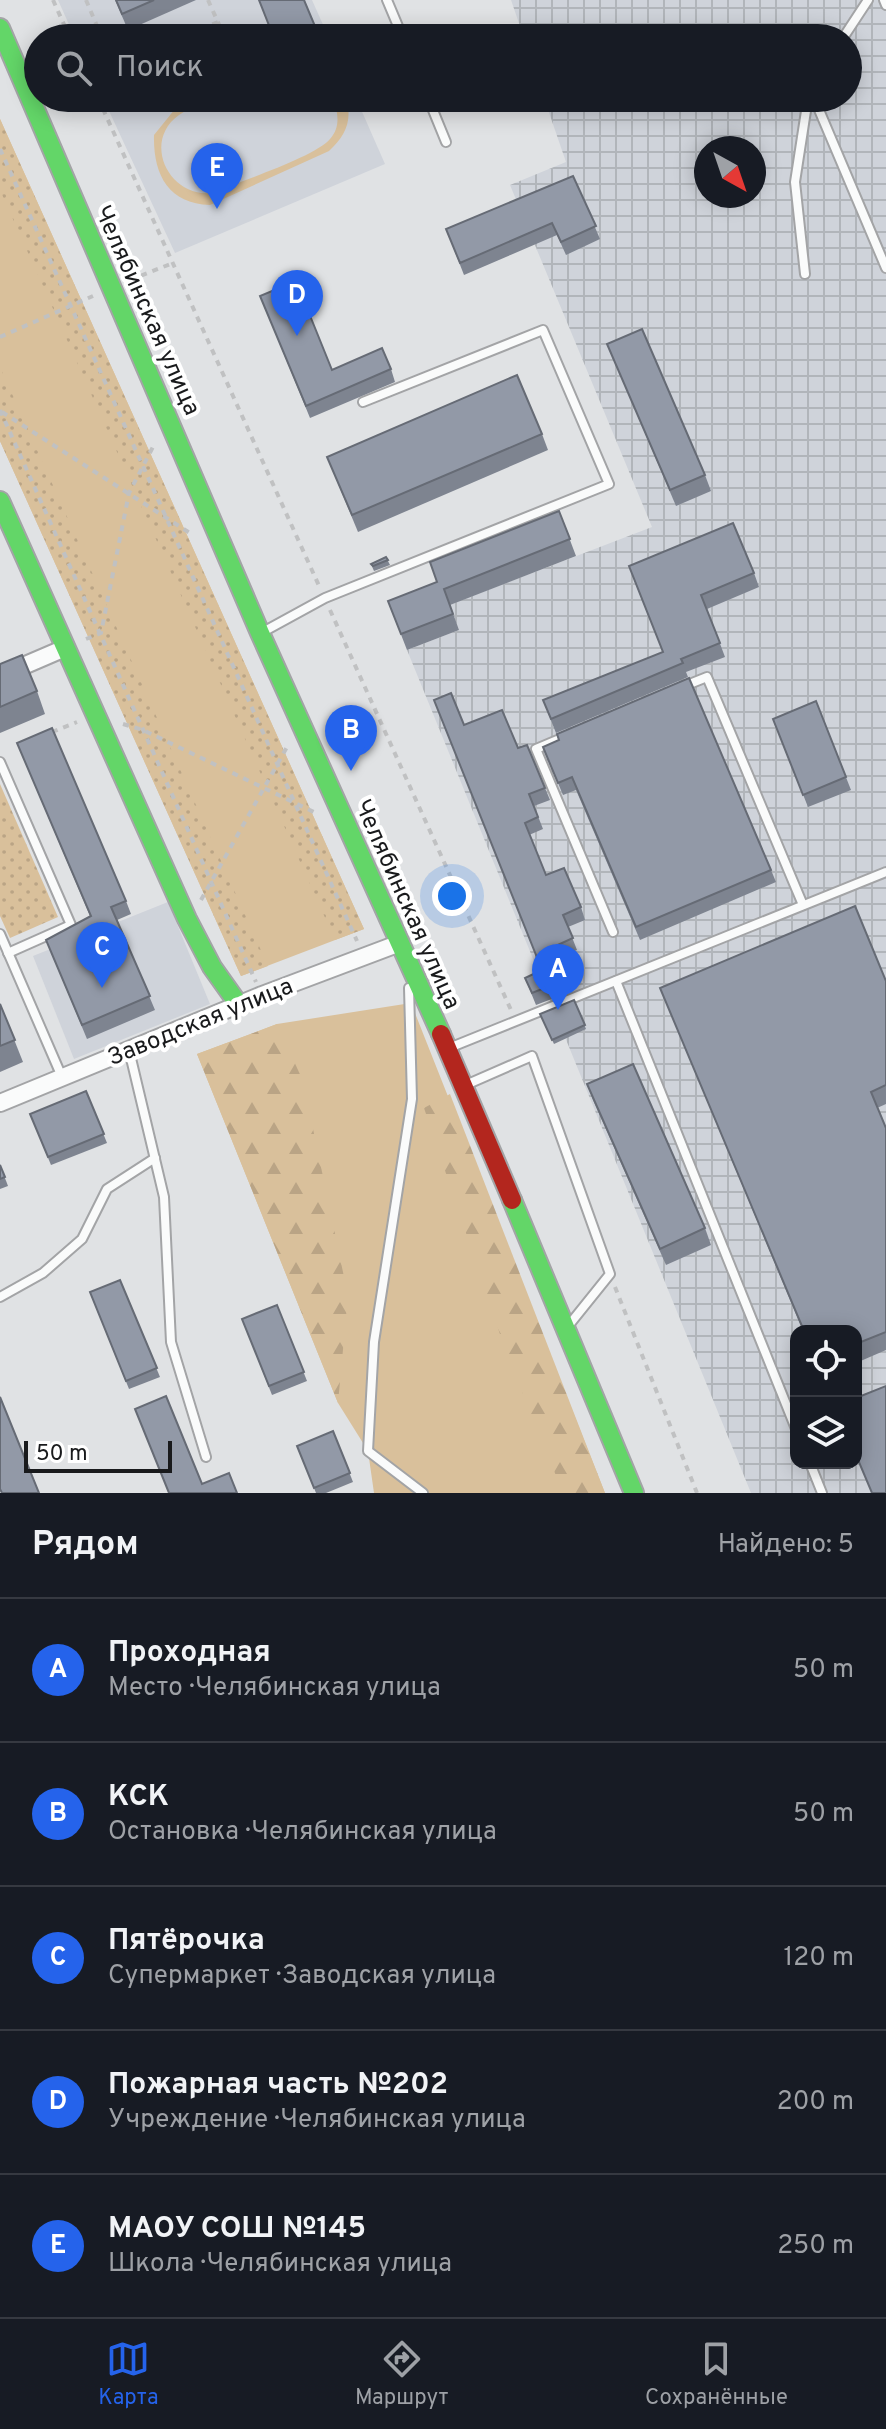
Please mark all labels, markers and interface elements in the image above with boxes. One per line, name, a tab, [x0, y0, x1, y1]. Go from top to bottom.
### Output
search box	[24, 24, 862, 112]
icon: search	[52, 46, 96, 90]
text: Поиск	[116, 50, 204, 87]
north arrow	[694, 136, 766, 208]
pin: E	[191, 143, 243, 209]
street label: Челябинская улица	[86, 201, 206, 420]
pin: D	[271, 270, 323, 336]
pin: B	[325, 705, 377, 771]
street label: Челябинская улица	[346, 795, 466, 1014]
your location	[432, 876, 472, 916]
pin: C	[76, 922, 128, 988]
pin: A	[532, 944, 584, 1010]
street label: Заводская улица	[104, 972, 298, 1074]
map controls	[790, 1325, 862, 1469]
button: locate	[790, 1325, 862, 1397]
button: layers	[790, 1397, 862, 1469]
scale bar	[24, 1437, 172, 1473]
text: 50 m	[36, 1441, 88, 1468]
text: Рядом	[32, 1524, 139, 1567]
text: Найдено: 5	[718, 1529, 854, 1562]
text: Проходная	[108, 1635, 271, 1672]
text: A	[49, 1654, 67, 1687]
text: 50 m	[793, 1654, 854, 1687]
text: Место · Челябинская улица	[108, 1672, 441, 1705]
text: КСК	[108, 1779, 169, 1816]
text: B	[49, 1798, 67, 1831]
text: 50 m	[793, 1798, 854, 1831]
text: Остановка · Челябинская улица	[108, 1816, 497, 1849]
text: Пятёрочка	[108, 1923, 265, 1960]
text: C	[50, 1942, 66, 1975]
text: 120 m	[784, 1942, 854, 1975]
text: Супермаркет · Заводская улица	[108, 1960, 496, 1993]
text: Пожарная часть №202	[108, 2067, 448, 2104]
text: D	[49, 2086, 67, 2119]
text: 200 m	[777, 2086, 854, 2119]
text: Учреждение · Челябинская улица	[108, 2104, 526, 2137]
text: МАОУ СОШ №145	[108, 2211, 366, 2248]
text: E	[50, 2230, 66, 2263]
text: 250 m	[777, 2230, 854, 2263]
text: Школа · Челябинская улица	[108, 2248, 452, 2281]
tab: Карта	[98, 2337, 159, 2412]
tab: Маршрут	[355, 2337, 449, 2412]
tab: Сохранённые	[645, 2337, 788, 2412]

